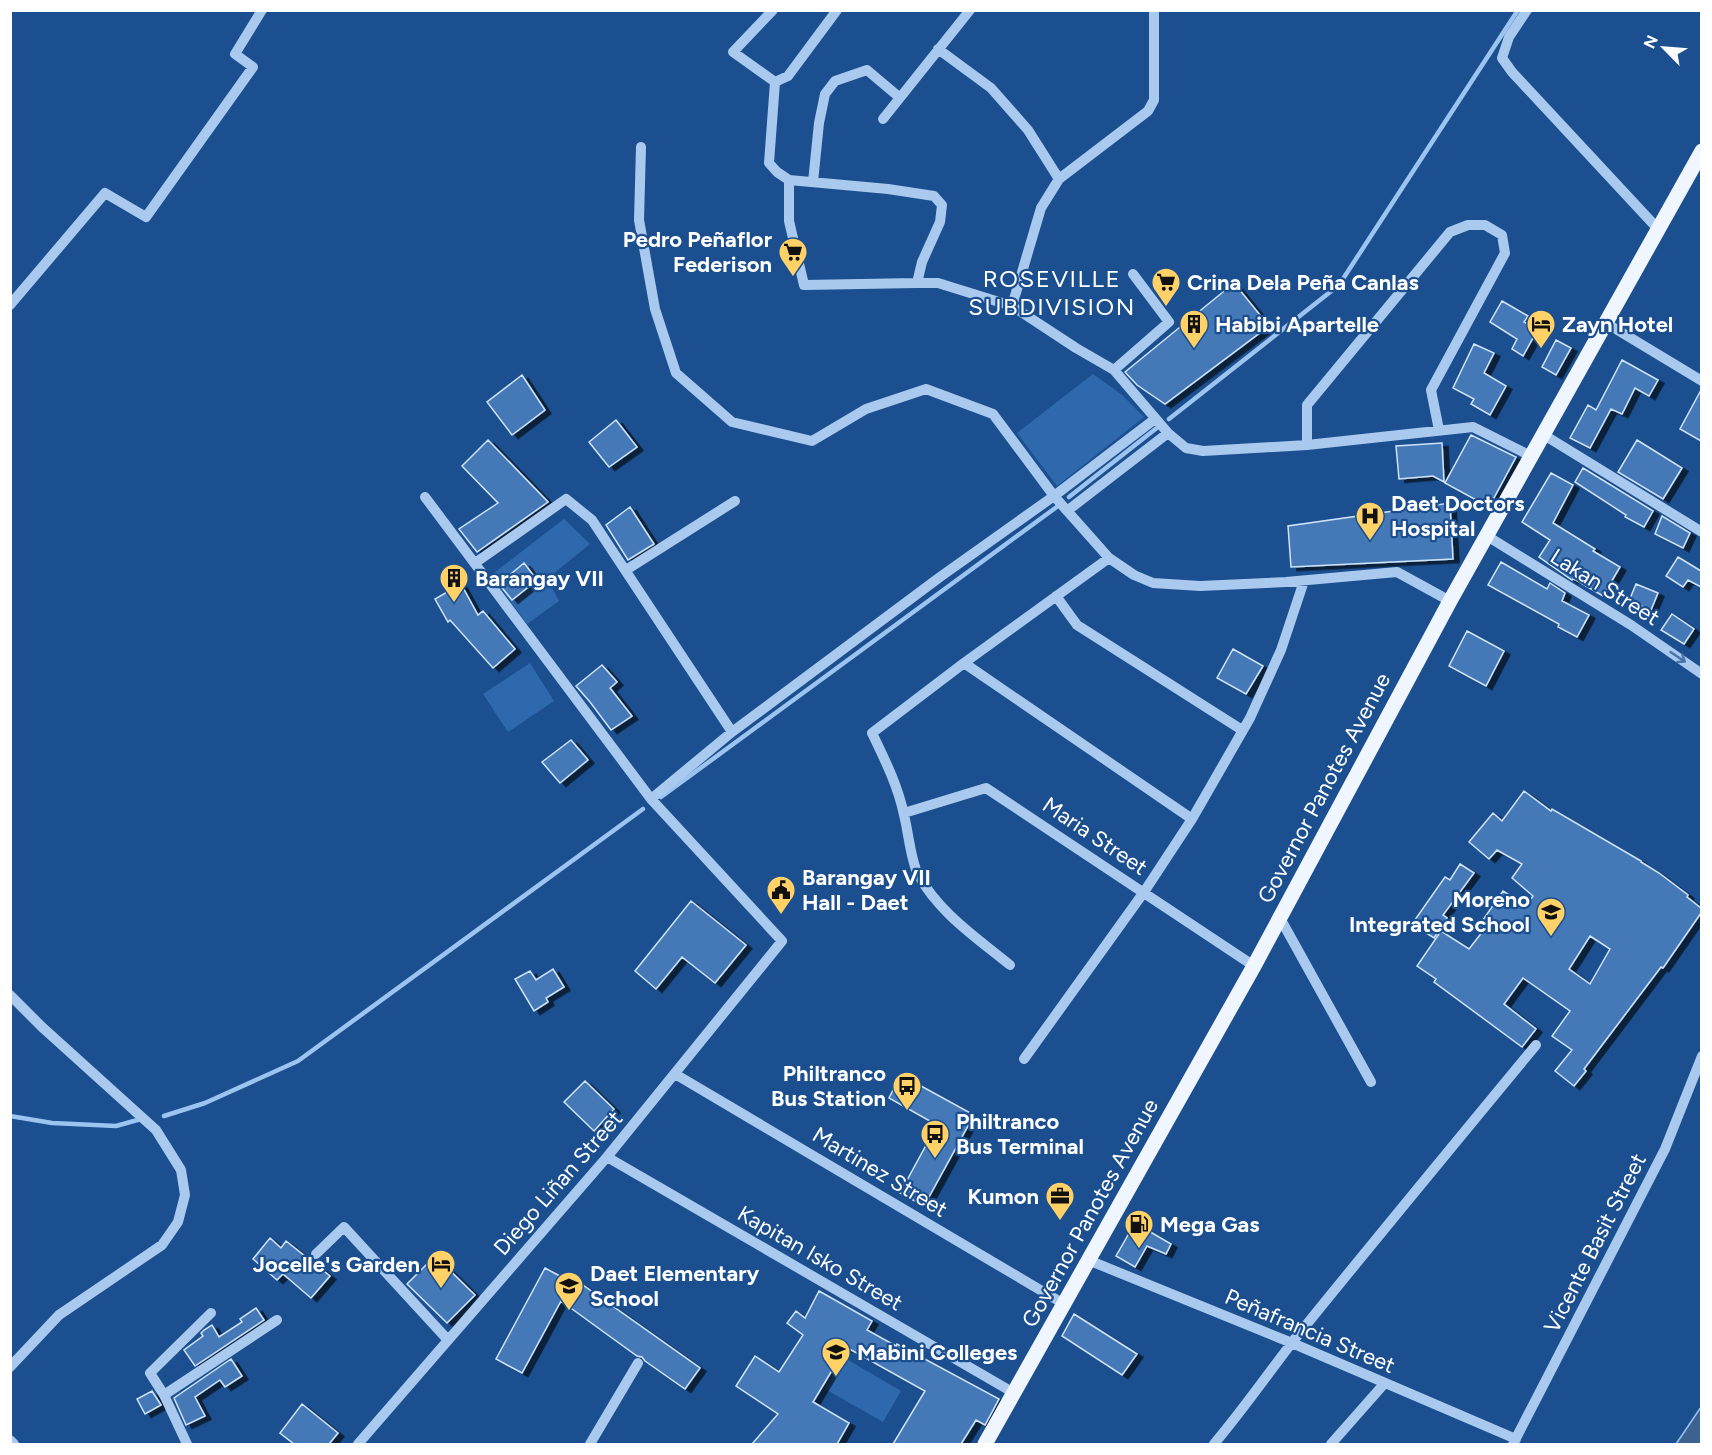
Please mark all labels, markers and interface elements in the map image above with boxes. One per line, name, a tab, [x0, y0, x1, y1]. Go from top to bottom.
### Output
north arrow	[1634, 18, 1694, 78]
text: N	[1640, 32, 1662, 51]
place label: Pedro Peñaflor Federison	[623, 226, 773, 278]
supermarket icon: Pedro Peñaflor Federison	[777, 236, 809, 278]
district label: ROSEVILLE SUBDIVISION	[968, 264, 1136, 321]
supermarket icon: Crina Dela Peña Canlas	[1150, 266, 1182, 308]
place label: Crina Dela Peña Canlas	[1187, 269, 1419, 296]
building icon: Habibi Apartelle	[1178, 308, 1210, 350]
hotel icon: Zayn Hotel	[1525, 308, 1557, 350]
place label: Habibi Apartelle	[1215, 311, 1379, 338]
place label: Zayn Hotel	[1562, 311, 1673, 338]
place label: Daet Doctors Hospital	[1391, 490, 1525, 542]
hospital icon: Daet Doctors Hospital	[1354, 500, 1386, 542]
street label: Lakan Street	[1545, 543, 1665, 631]
building icon: Barangay VII	[438, 562, 470, 604]
place label: Barangay VII	[475, 565, 604, 592]
one-way arrow	[1669, 652, 1686, 664]
street label: Governor Panotes Avenue	[1252, 668, 1396, 908]
street label: Maria Street	[1037, 791, 1153, 881]
place label: Barangay VII Hall - Daet	[802, 864, 931, 916]
public building icon: Barangay VII Hall - Daet	[765, 874, 797, 916]
place label: Moreno Integrated School	[1349, 886, 1530, 938]
school or university icon: Moreno Integrated School	[1535, 896, 1567, 938]
place label: Philtranco Bus Station	[771, 1060, 886, 1112]
bus stop icon: Philtranco Bus Station	[891, 1070, 923, 1112]
street label: Governor Panotes Avenue	[1016, 1094, 1164, 1332]
street label: Diego Liñan Street	[488, 1105, 628, 1261]
place label: Philtranco Bus Terminal	[956, 1108, 1084, 1160]
bus stop icon: Philtranco Bus Terminal	[919, 1118, 951, 1160]
street label: Martinez Street	[808, 1121, 952, 1223]
street label: Vicente Basit Street	[1538, 1149, 1652, 1337]
office icon: Kumon	[1044, 1180, 1076, 1222]
place label: Kumon	[968, 1183, 1039, 1210]
street label: Kapitan Isko Street	[733, 1200, 907, 1316]
fuel station icon: Mega Gas	[1123, 1208, 1155, 1250]
place label: Mega Gas	[1160, 1211, 1260, 1238]
hotel icon: Jocelle's Garden	[425, 1248, 457, 1290]
place label: Jocelle's Garden	[253, 1251, 420, 1278]
place label: Daet Elementary School	[590, 1260, 760, 1312]
school or university icon: Daet Elementary School	[553, 1270, 585, 1312]
street label: Peñafrancia Street	[1221, 1283, 1399, 1379]
school or university icon: Mabini Colleges	[820, 1336, 852, 1378]
place label: Mabini Colleges	[857, 1339, 1017, 1366]

